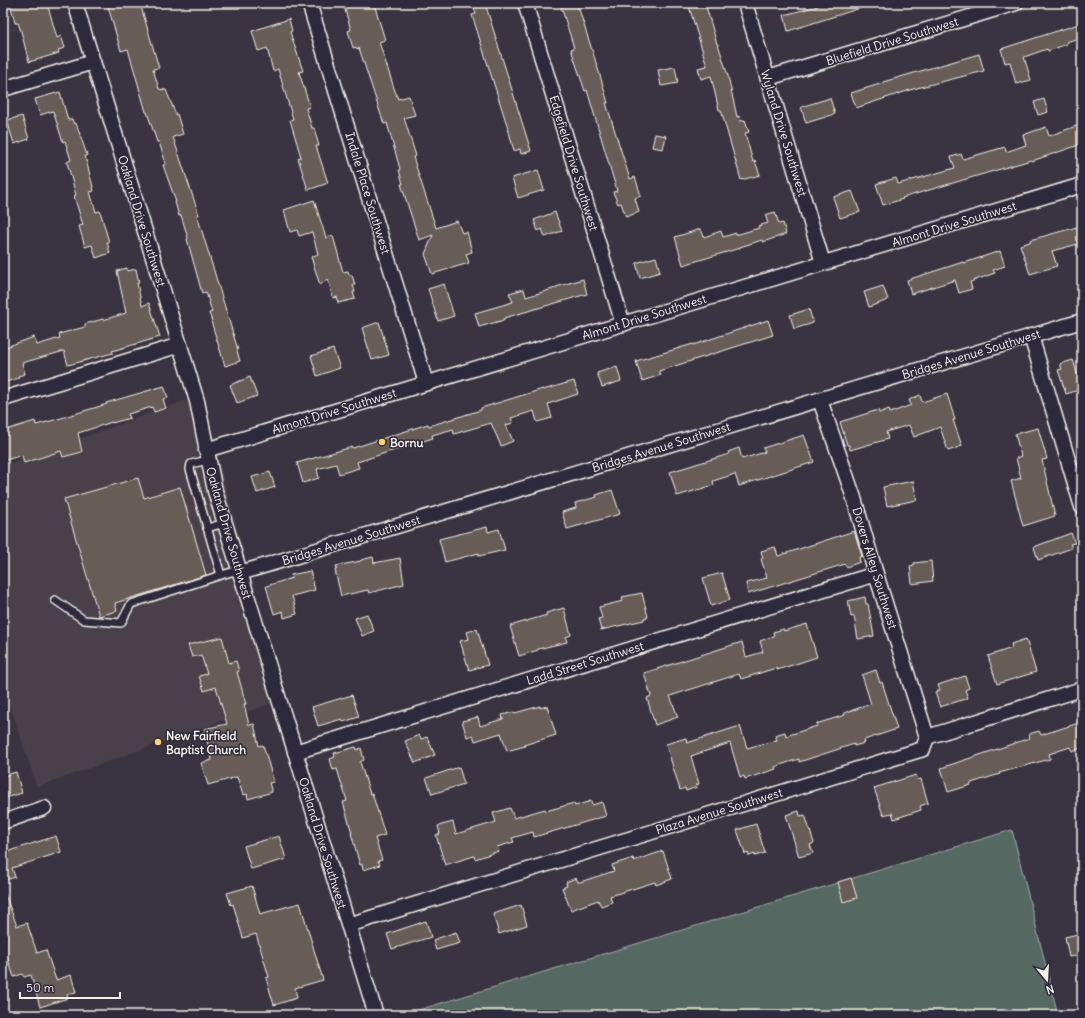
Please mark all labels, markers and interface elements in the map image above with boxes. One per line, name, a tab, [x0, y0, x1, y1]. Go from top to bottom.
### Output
street label: Bluefield Drive Southwest	[824, 14, 960, 68]
street label: Wyland Drive Southwest	[758, 68, 810, 198]
street label: Edgefield Drive Southwest	[546, 94, 602, 232]
street label: Indale Place Southwest	[342, 130, 394, 256]
street label: Oakland Drive Southwest	[115, 153, 169, 289]
street label: Almont Drive Southwest	[890, 198, 1018, 250]
street label: Almont Drive Southwest	[580, 291, 708, 343]
street label: Bridges Avenue Southwest	[900, 326, 1042, 382]
street label: Almont Drive Southwest	[270, 385, 398, 437]
street label: Bridges Avenue Southwest	[590, 419, 732, 475]
place label: Bornu	[390, 435, 423, 450]
marker: Bornu	[377, 437, 387, 447]
street label: Oakland Drive Southwest	[203, 465, 255, 601]
street label: Dovers Alley Southwest	[849, 505, 901, 631]
street label: Bridges Avenue Southwest	[280, 512, 422, 568]
street label: Ladd Street Southwest	[525, 638, 645, 688]
place label: New Fairfield Baptist Church	[166, 728, 246, 758]
marker: New Fairfield Baptist Church	[153, 737, 163, 747]
street label: Oakland Drive Southwest	[296, 775, 350, 911]
street label: Plaza Avenue Southwest	[654, 785, 784, 837]
north arrow	[1027, 960, 1067, 1000]
scale bar	[20, 974, 120, 1000]
text: 50 m	[26, 980, 55, 995]
text: N	[1044, 982, 1056, 997]

